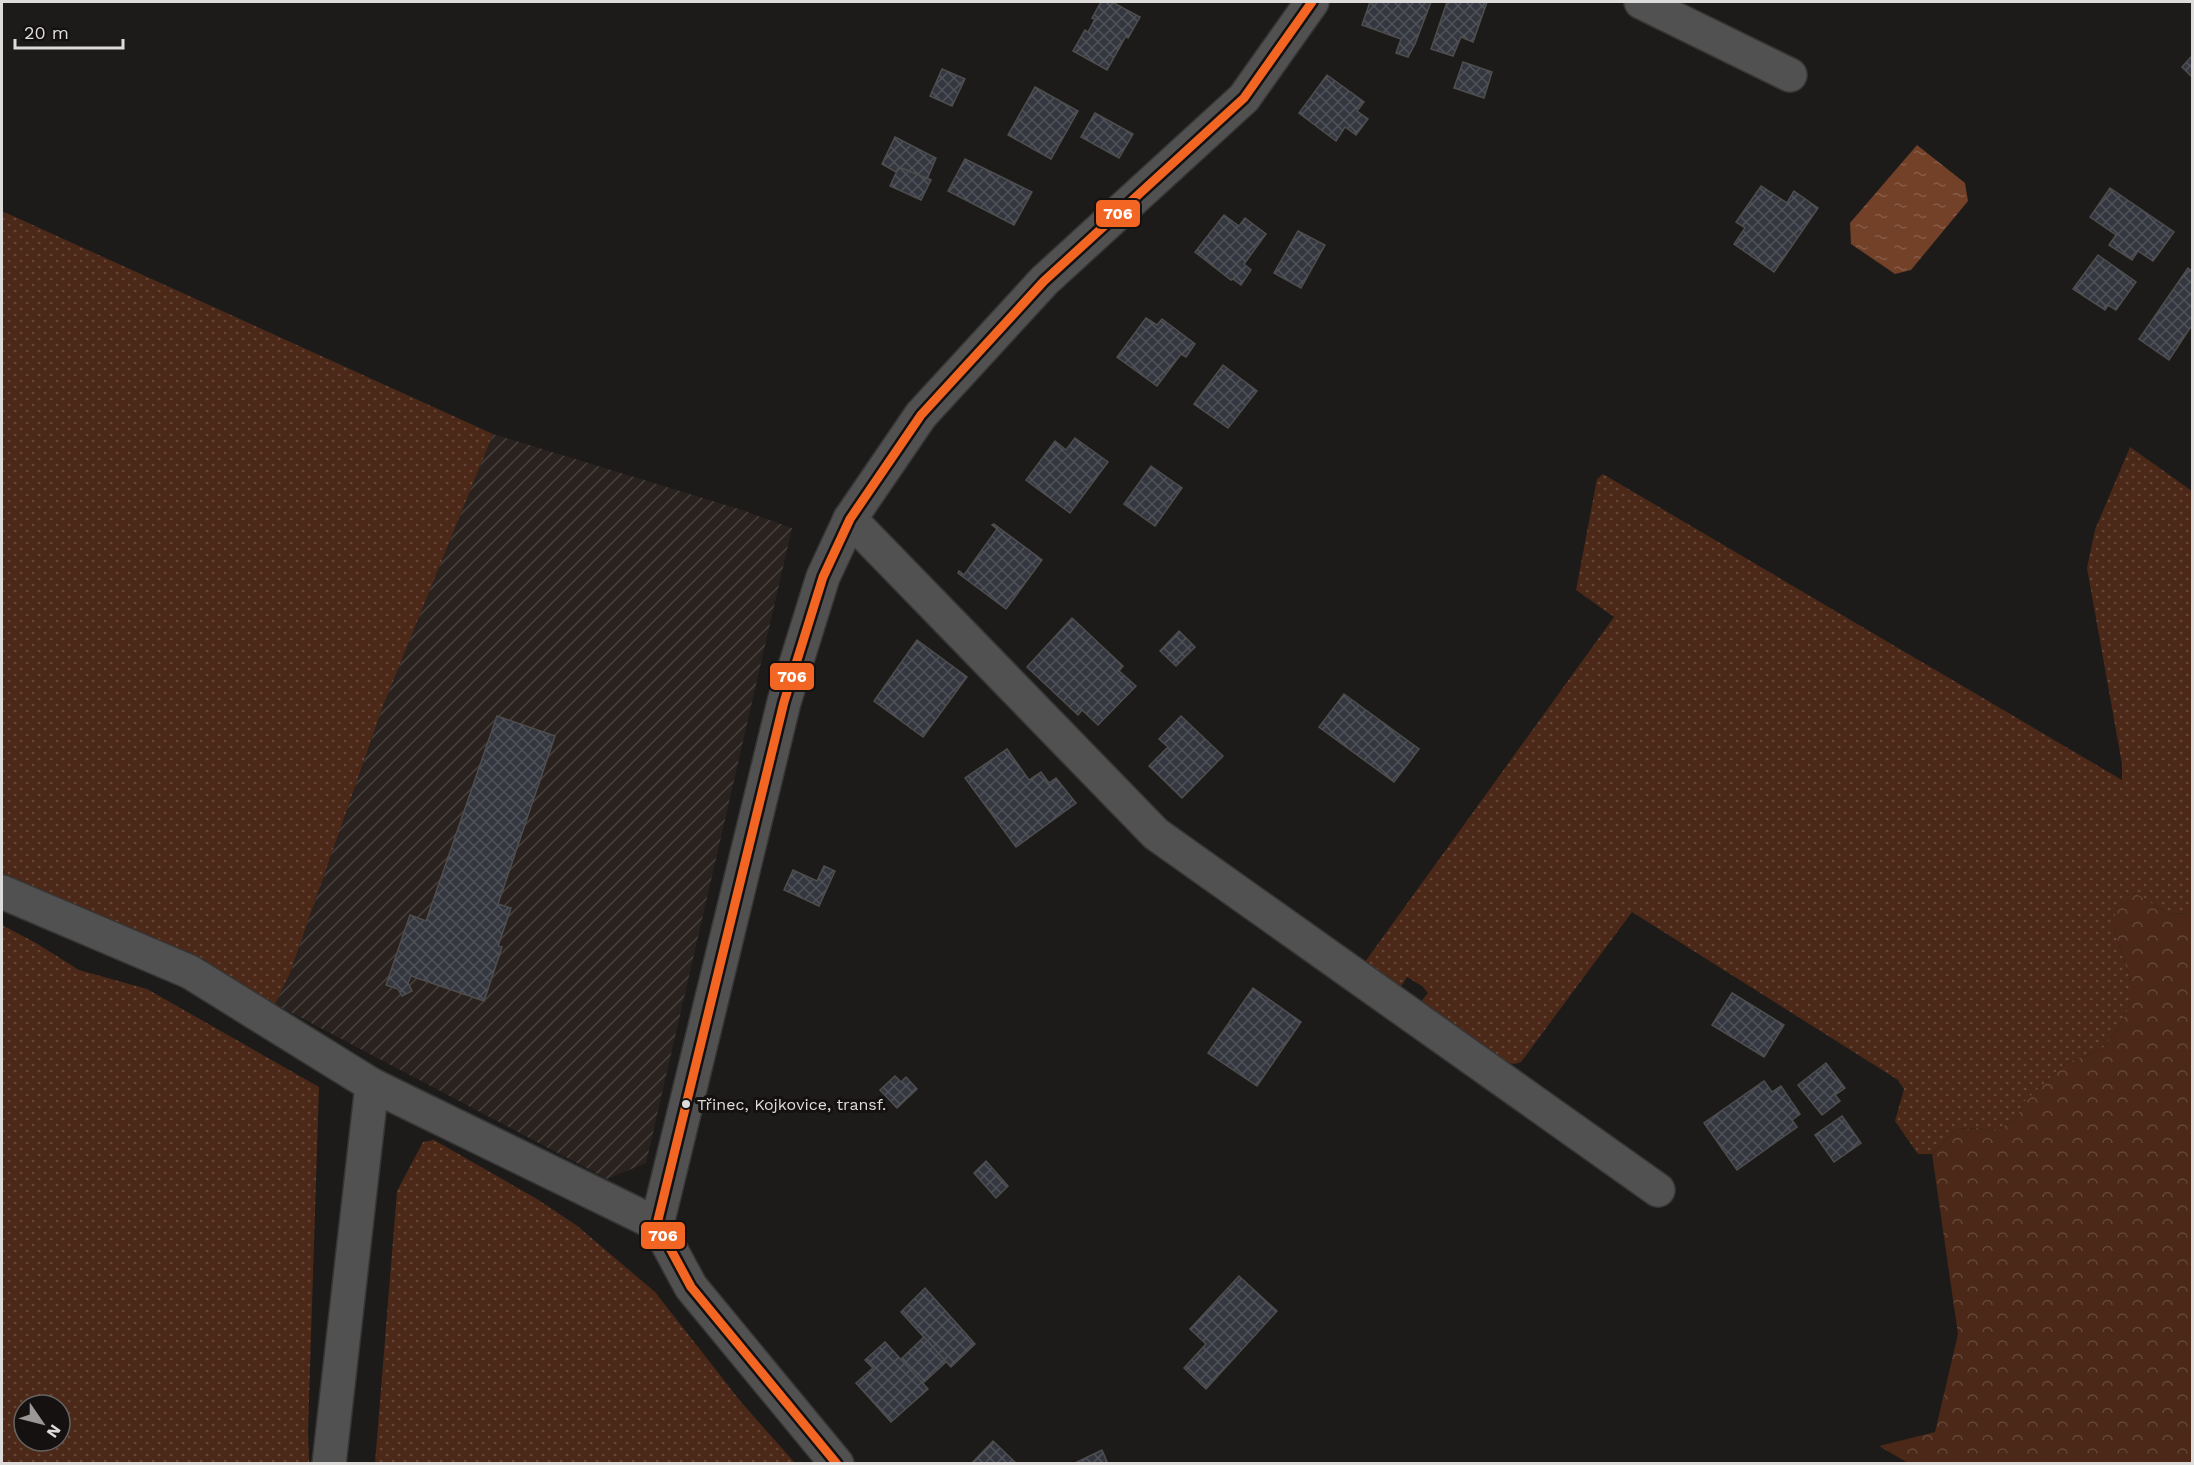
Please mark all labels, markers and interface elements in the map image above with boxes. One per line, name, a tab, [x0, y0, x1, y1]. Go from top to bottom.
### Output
scale bar	[15, 12, 123, 50]
text: 20 m	[24, 22, 69, 43]
line badge: 706	[1095, 199, 1141, 228]
text: 706	[1103, 204, 1133, 223]
line badge: 706	[769, 662, 815, 691]
text: 706	[777, 667, 807, 686]
place label: Třinec, Kojkovice, transf.	[697, 1095, 886, 1114]
marker: Třinec, Kojkovice, transf.	[680, 1098, 692, 1110]
line badge: 706	[640, 1221, 686, 1250]
text: 706	[648, 1226, 678, 1245]
north arrow	[12, 1393, 72, 1453]
text: N	[43, 1421, 65, 1442]

